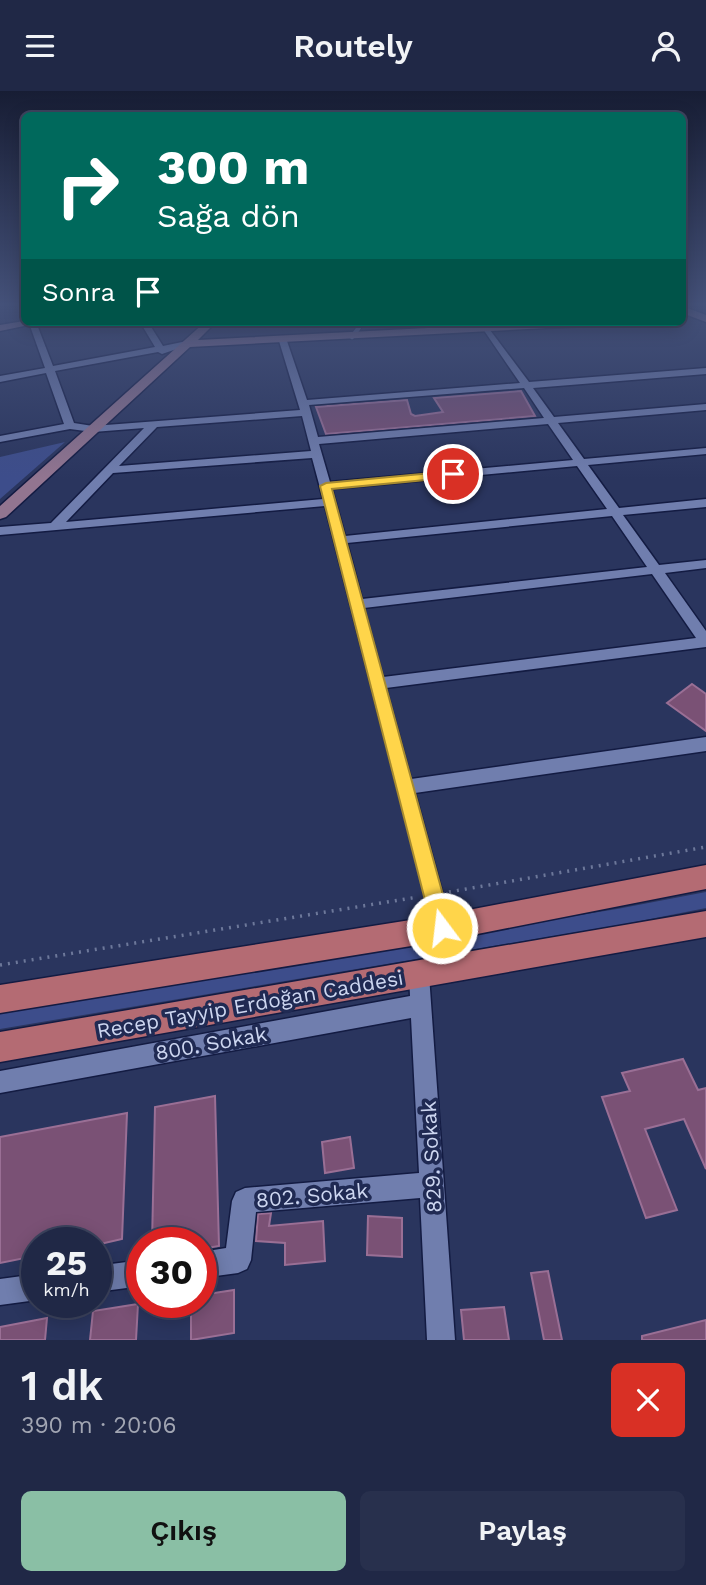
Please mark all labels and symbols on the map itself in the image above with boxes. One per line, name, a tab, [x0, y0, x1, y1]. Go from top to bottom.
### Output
pin	[423, 444, 483, 504]
position arrow	[405, 891, 479, 965]
street label: Recep Tayyip Erdoğan Caddesi	[95, 965, 405, 1043]
street label: 800. Sokak	[153, 1021, 269, 1065]
street label: 829. Sokak	[416, 1100, 446, 1214]
street label: 802. Sokak	[255, 1178, 369, 1212]
speed limit sign: 30	[126, 1227, 217, 1318]

